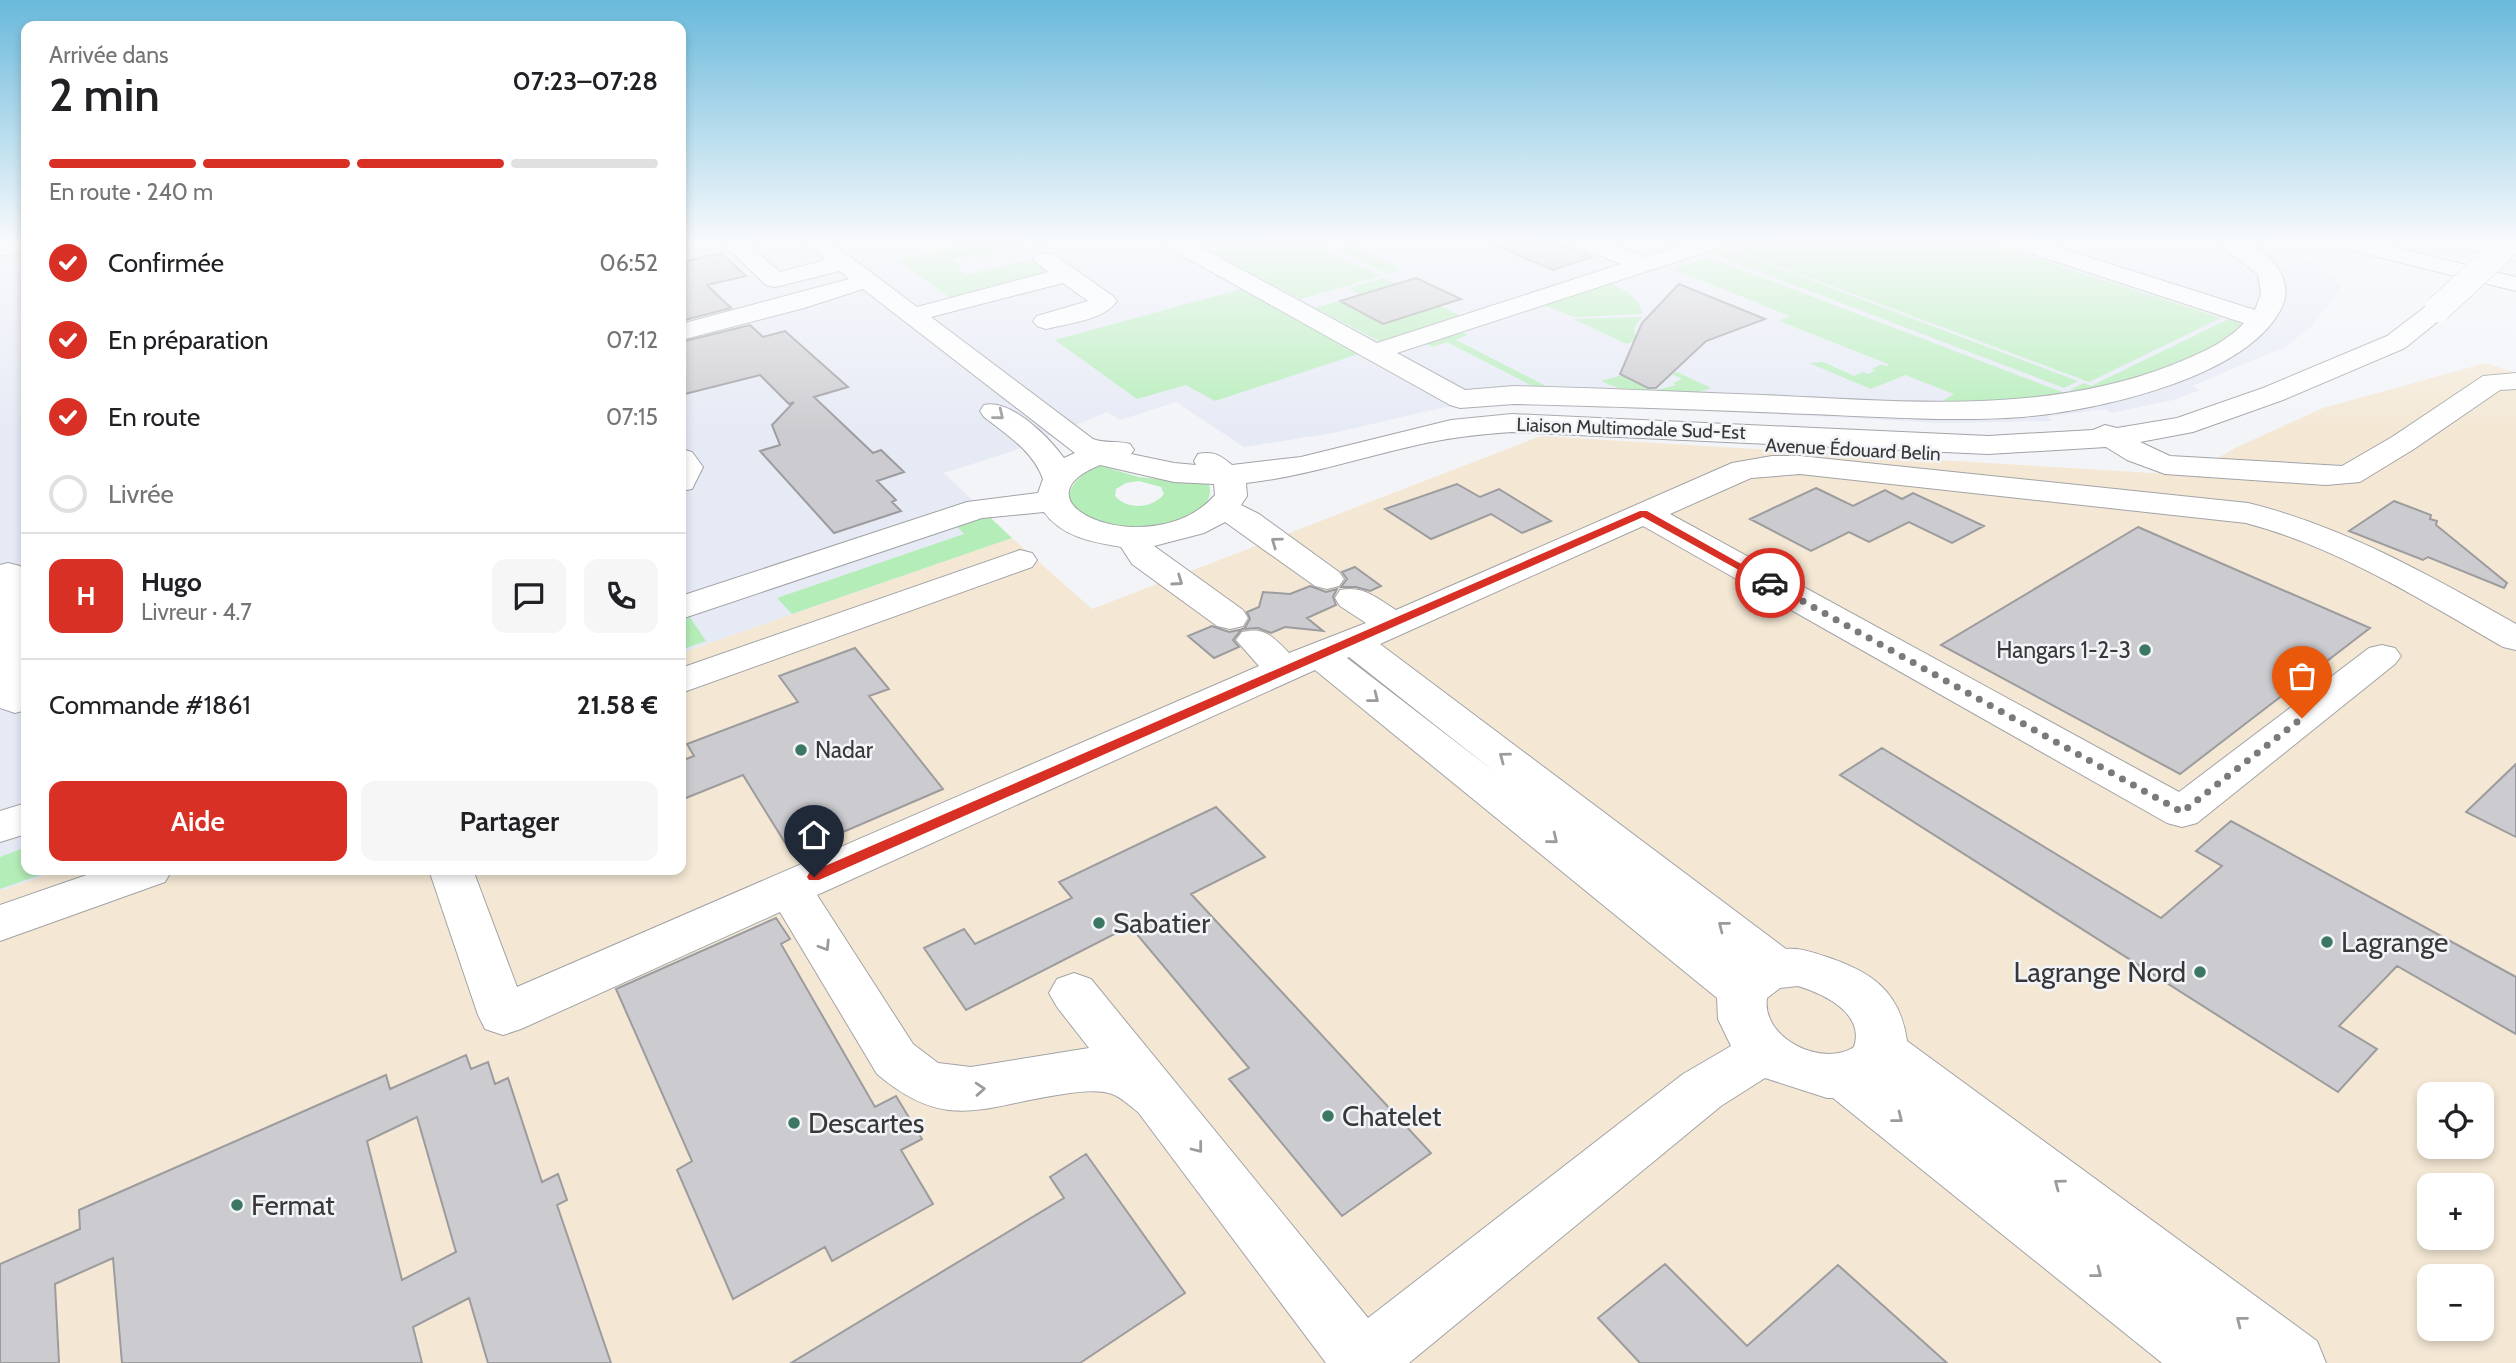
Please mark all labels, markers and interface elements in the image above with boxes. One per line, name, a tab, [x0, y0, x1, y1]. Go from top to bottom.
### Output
text: Arrivée dans	[49, 41, 169, 69]
text: 07:23–07:28	[513, 65, 658, 97]
text: 2 min	[49, 67, 160, 123]
text: En route · 240 m	[49, 178, 213, 206]
icon: check	[49, 244, 87, 282]
text: Confirmée	[108, 247, 224, 279]
text: 06:52	[600, 249, 658, 277]
icon: check	[49, 321, 87, 359]
text: En préparation	[108, 324, 269, 356]
text: 07:12	[606, 326, 658, 354]
icon: check	[49, 398, 87, 436]
text: En route	[108, 401, 200, 433]
text: 07:15	[606, 403, 658, 431]
one-way arrow	[992, 407, 1004, 420]
street label: Liaison Multimodale Sud-Est	[1516, 413, 1747, 444]
street label: Avenue Édouard Belin	[1765, 432, 1941, 466]
text: Livrée	[108, 478, 174, 510]
one-way arrow	[1271, 538, 1284, 550]
courier	[1735, 548, 1805, 618]
button: chat	[492, 559, 566, 633]
button: phone	[584, 559, 658, 633]
icon: car	[1751, 564, 1789, 602]
text: Hugo	[141, 566, 202, 598]
one-way arrow	[1170, 573, 1183, 585]
text: H	[77, 580, 95, 612]
text: Livreur · 4.7	[141, 598, 252, 626]
place label: Hangars 1-2-3	[1996, 636, 2131, 664]
marker: Hangars 1-2-3	[2137, 642, 2153, 658]
pin	[2272, 646, 2332, 718]
icon: bag	[2283, 657, 2321, 695]
text: Commande #1861	[49, 689, 251, 721]
text: 21.58 €	[577, 689, 658, 721]
one-way arrow	[1366, 690, 1379, 702]
place label: Nadar	[815, 736, 874, 764]
marker: Nadar	[793, 742, 809, 758]
one-way arrow	[1499, 753, 1512, 765]
button: Aide	[49, 781, 347, 861]
button: Partager	[361, 781, 658, 861]
pin	[784, 805, 844, 877]
icon: home	[795, 816, 833, 854]
one-way arrow	[1545, 831, 1557, 844]
place label: Sabatier	[1113, 906, 1210, 940]
marker: Sabatier	[1091, 915, 1107, 931]
one-way arrow	[1718, 922, 1730, 935]
place label: Lagrange	[2341, 925, 2448, 959]
marker: Lagrange	[2319, 934, 2335, 950]
one-way arrow	[816, 938, 829, 951]
place label: Lagrange Nord	[2014, 955, 2186, 989]
marker: Lagrange Nord	[2192, 964, 2208, 980]
one-way arrow	[975, 1081, 986, 1096]
map controls	[2417, 1082, 2494, 1341]
button: locate	[2417, 1082, 2494, 1159]
place label: Chatelet	[1342, 1099, 1441, 1133]
place label: Descartes	[808, 1106, 924, 1140]
marker: Chatelet	[1320, 1108, 1336, 1124]
one-way arrow	[1890, 1109, 1902, 1122]
marker: Descartes	[786, 1115, 802, 1131]
one-way arrow	[1190, 1140, 1203, 1153]
button: +	[2417, 1173, 2494, 1250]
one-way arrow	[2054, 1180, 2067, 1193]
place label: Fermat	[251, 1188, 335, 1222]
marker: Fermat	[229, 1197, 245, 1213]
one-way arrow	[2089, 1264, 2101, 1277]
button: −	[2417, 1264, 2494, 1341]
one-way arrow	[2236, 1317, 2249, 1330]

